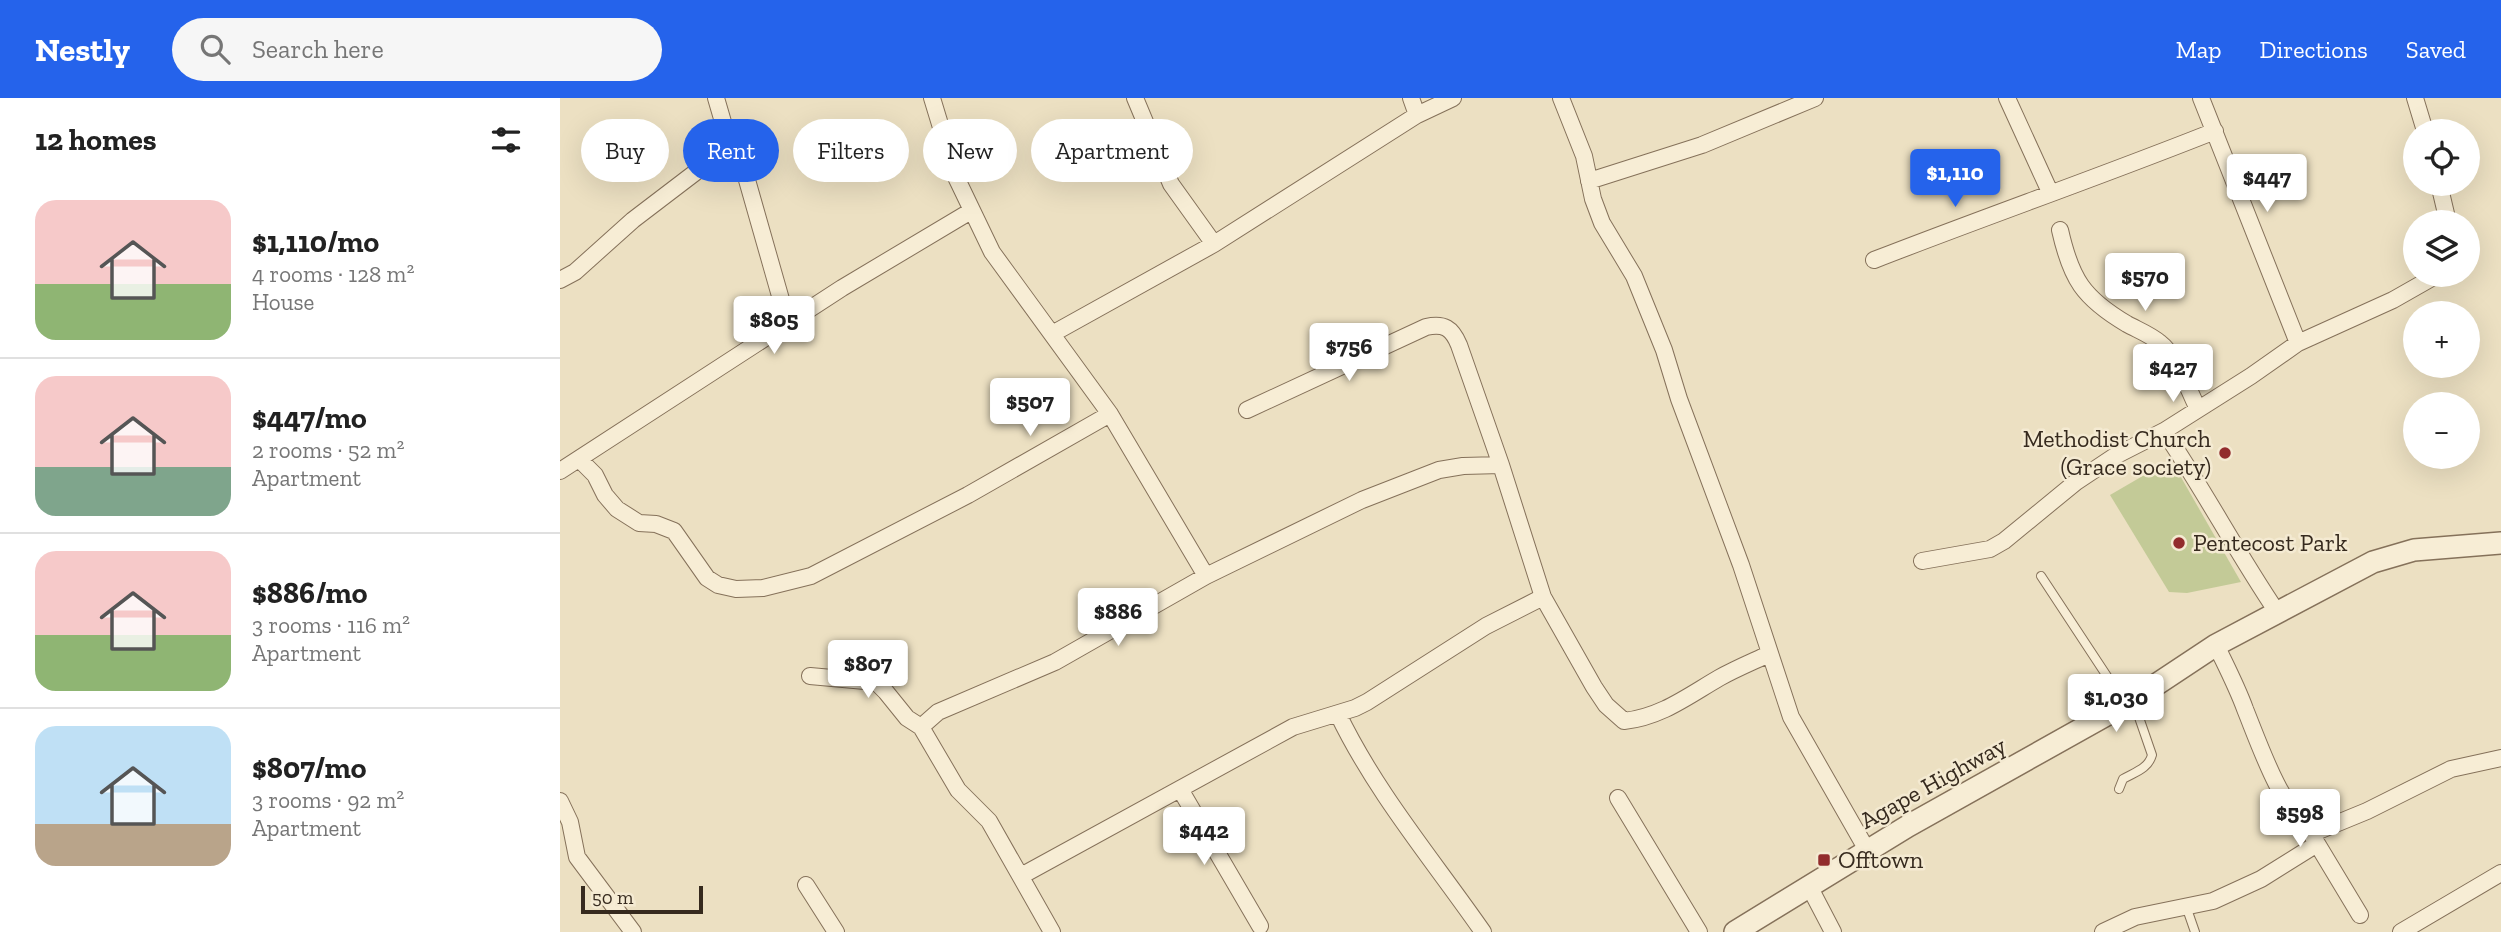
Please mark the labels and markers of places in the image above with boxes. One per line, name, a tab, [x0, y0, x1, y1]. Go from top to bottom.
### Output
pin: $1,110	[1898, 150, 2012, 209]
pin: $447	[2226, 155, 2308, 214]
pin: $570	[2104, 254, 2186, 313]
pin: $805	[733, 296, 815, 356]
pin: $756	[1308, 324, 1390, 383]
pin: $427	[2132, 344, 2214, 404]
pin: $507	[989, 378, 1071, 438]
place label: Methodist Church (Grace society)	[2023, 424, 2212, 481]
marker: Methodist Church (Grace society)	[2217, 445, 2233, 461]
place label: Pentecost Park	[2193, 528, 2348, 557]
marker: Pentecost Park	[2171, 535, 2187, 551]
pin: $886	[1077, 588, 1159, 648]
pin: $807	[827, 640, 909, 700]
pin: $1,030	[2059, 674, 2173, 734]
pin: $598	[2259, 790, 2341, 849]
pin: $442	[1163, 808, 1245, 867]
place label: Offtown	[1838, 845, 1924, 874]
marker: Offtown	[1816, 852, 1832, 868]

